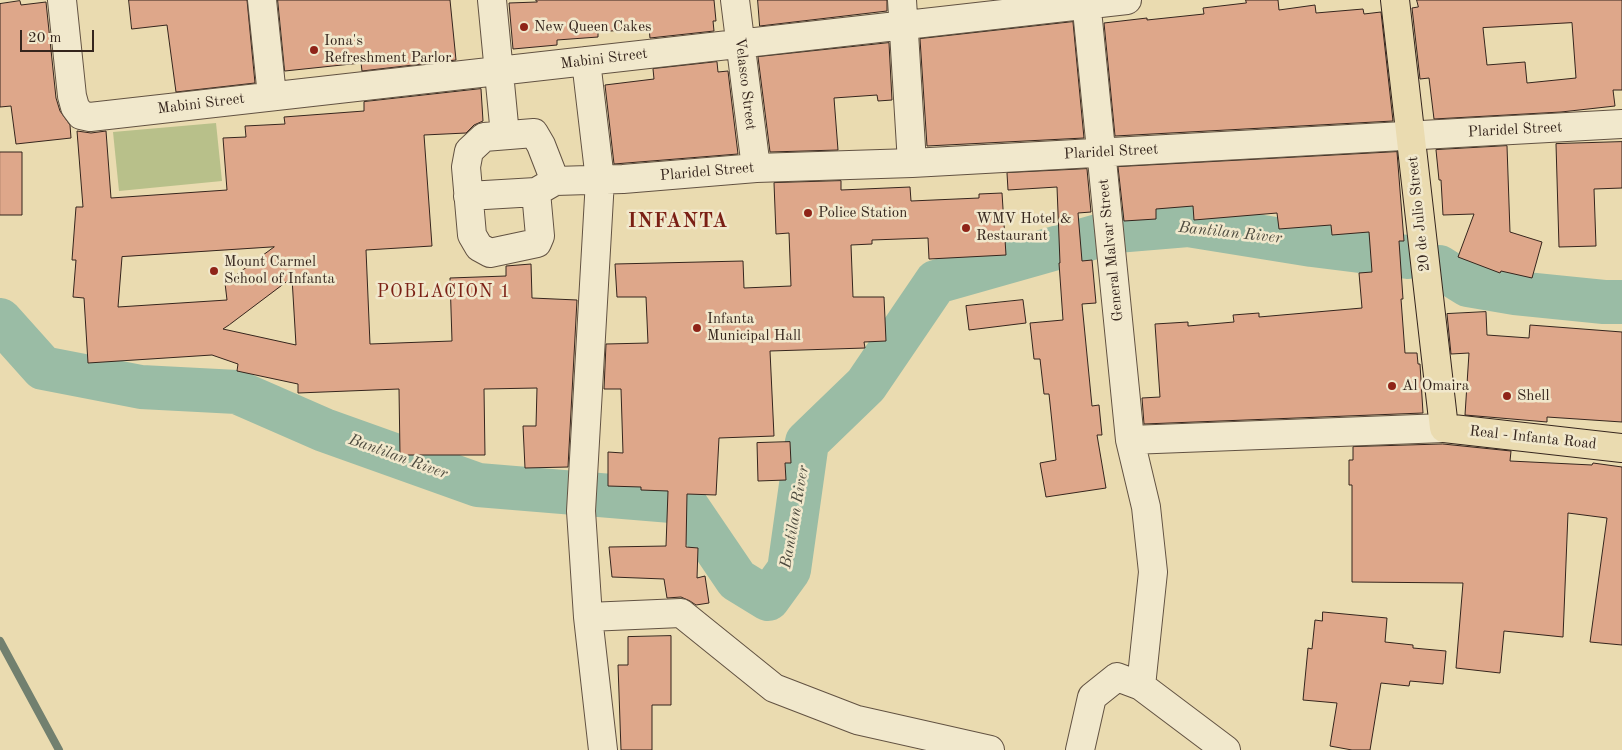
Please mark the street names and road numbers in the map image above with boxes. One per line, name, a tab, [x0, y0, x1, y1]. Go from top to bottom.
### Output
street label: Velasco Street	[730, 37, 760, 131]
street label: Mabini Street	[559, 45, 649, 73]
street label: Mabini Street	[156, 90, 246, 118]
street label: Plaridel Street	[1467, 119, 1563, 141]
street label: Plaridel Street	[1063, 141, 1159, 163]
street label: 20 de Julio Street	[1404, 155, 1434, 273]
street label: Plaridel Street	[659, 159, 755, 185]
street label: General Malvar Street	[1095, 178, 1127, 322]
street label: Real - Infanta Road	[1469, 422, 1597, 454]

